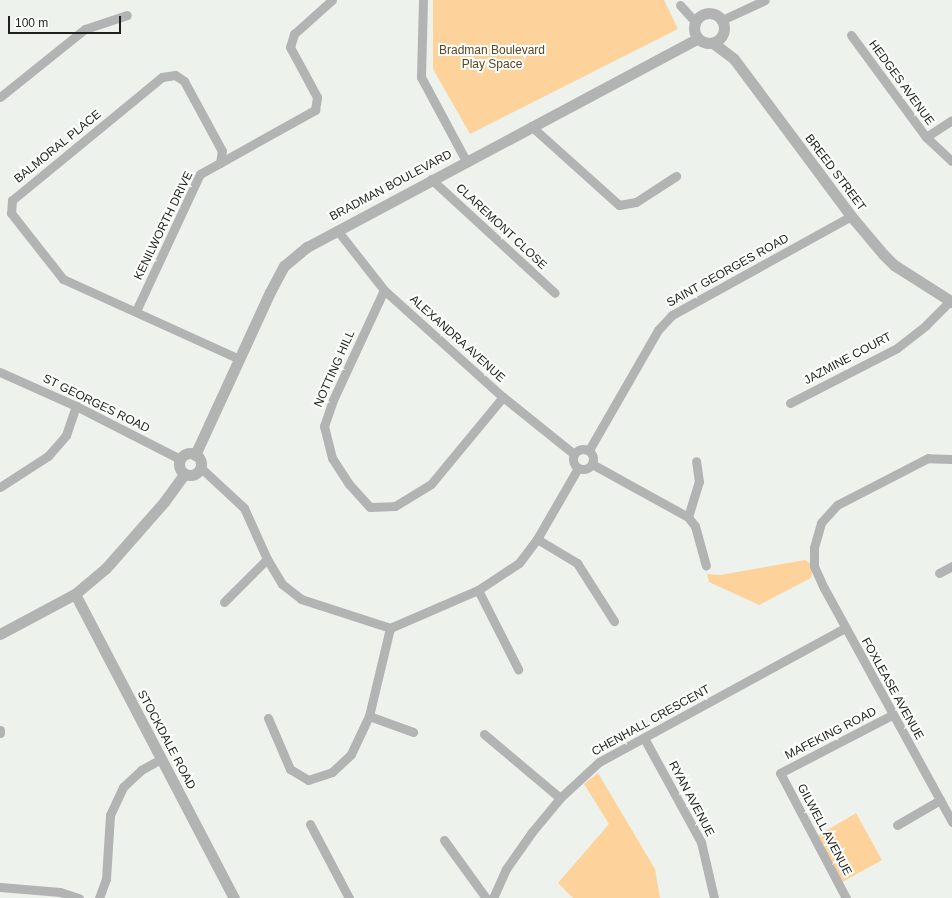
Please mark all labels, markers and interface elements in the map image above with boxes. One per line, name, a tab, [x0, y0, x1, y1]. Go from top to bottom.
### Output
scale bar	[10, 8, 123, 34]
text: 100 m	[15, 16, 48, 30]
street label: HEDGES AVENUE	[865, 37, 937, 129]
park label: Bradman Boulevard Play Space	[439, 44, 545, 72]
street label: BALMORAL PLACE	[11, 107, 105, 187]
street label: BREED STREET	[802, 132, 868, 214]
street label: BRADMAN BOULEVARD	[327, 148, 455, 224]
street label: KENILWORTH DRIVE	[131, 169, 197, 283]
street label: CLAREMONT CLOSE	[452, 181, 550, 273]
street label: SAINT GEORGES ROAD	[664, 231, 792, 311]
street label: ALEXANDRA AVENUE	[406, 292, 508, 386]
street label: NOTTING HILL	[312, 328, 358, 410]
street label: JAZMINE COURT	[802, 330, 894, 388]
street label: ST GEORGES ROAD	[40, 372, 152, 436]
street label: FOXLEASE AVENUE	[858, 635, 926, 743]
street label: CHENHALL CRESCENT	[589, 682, 713, 760]
street label: STOCKDALE ROAD	[134, 688, 198, 792]
street label: MAFEKING ROAD	[783, 705, 879, 763]
street label: RYAN AVENUE	[665, 759, 717, 839]
street label: GILWELL AVENUE	[793, 781, 855, 879]

